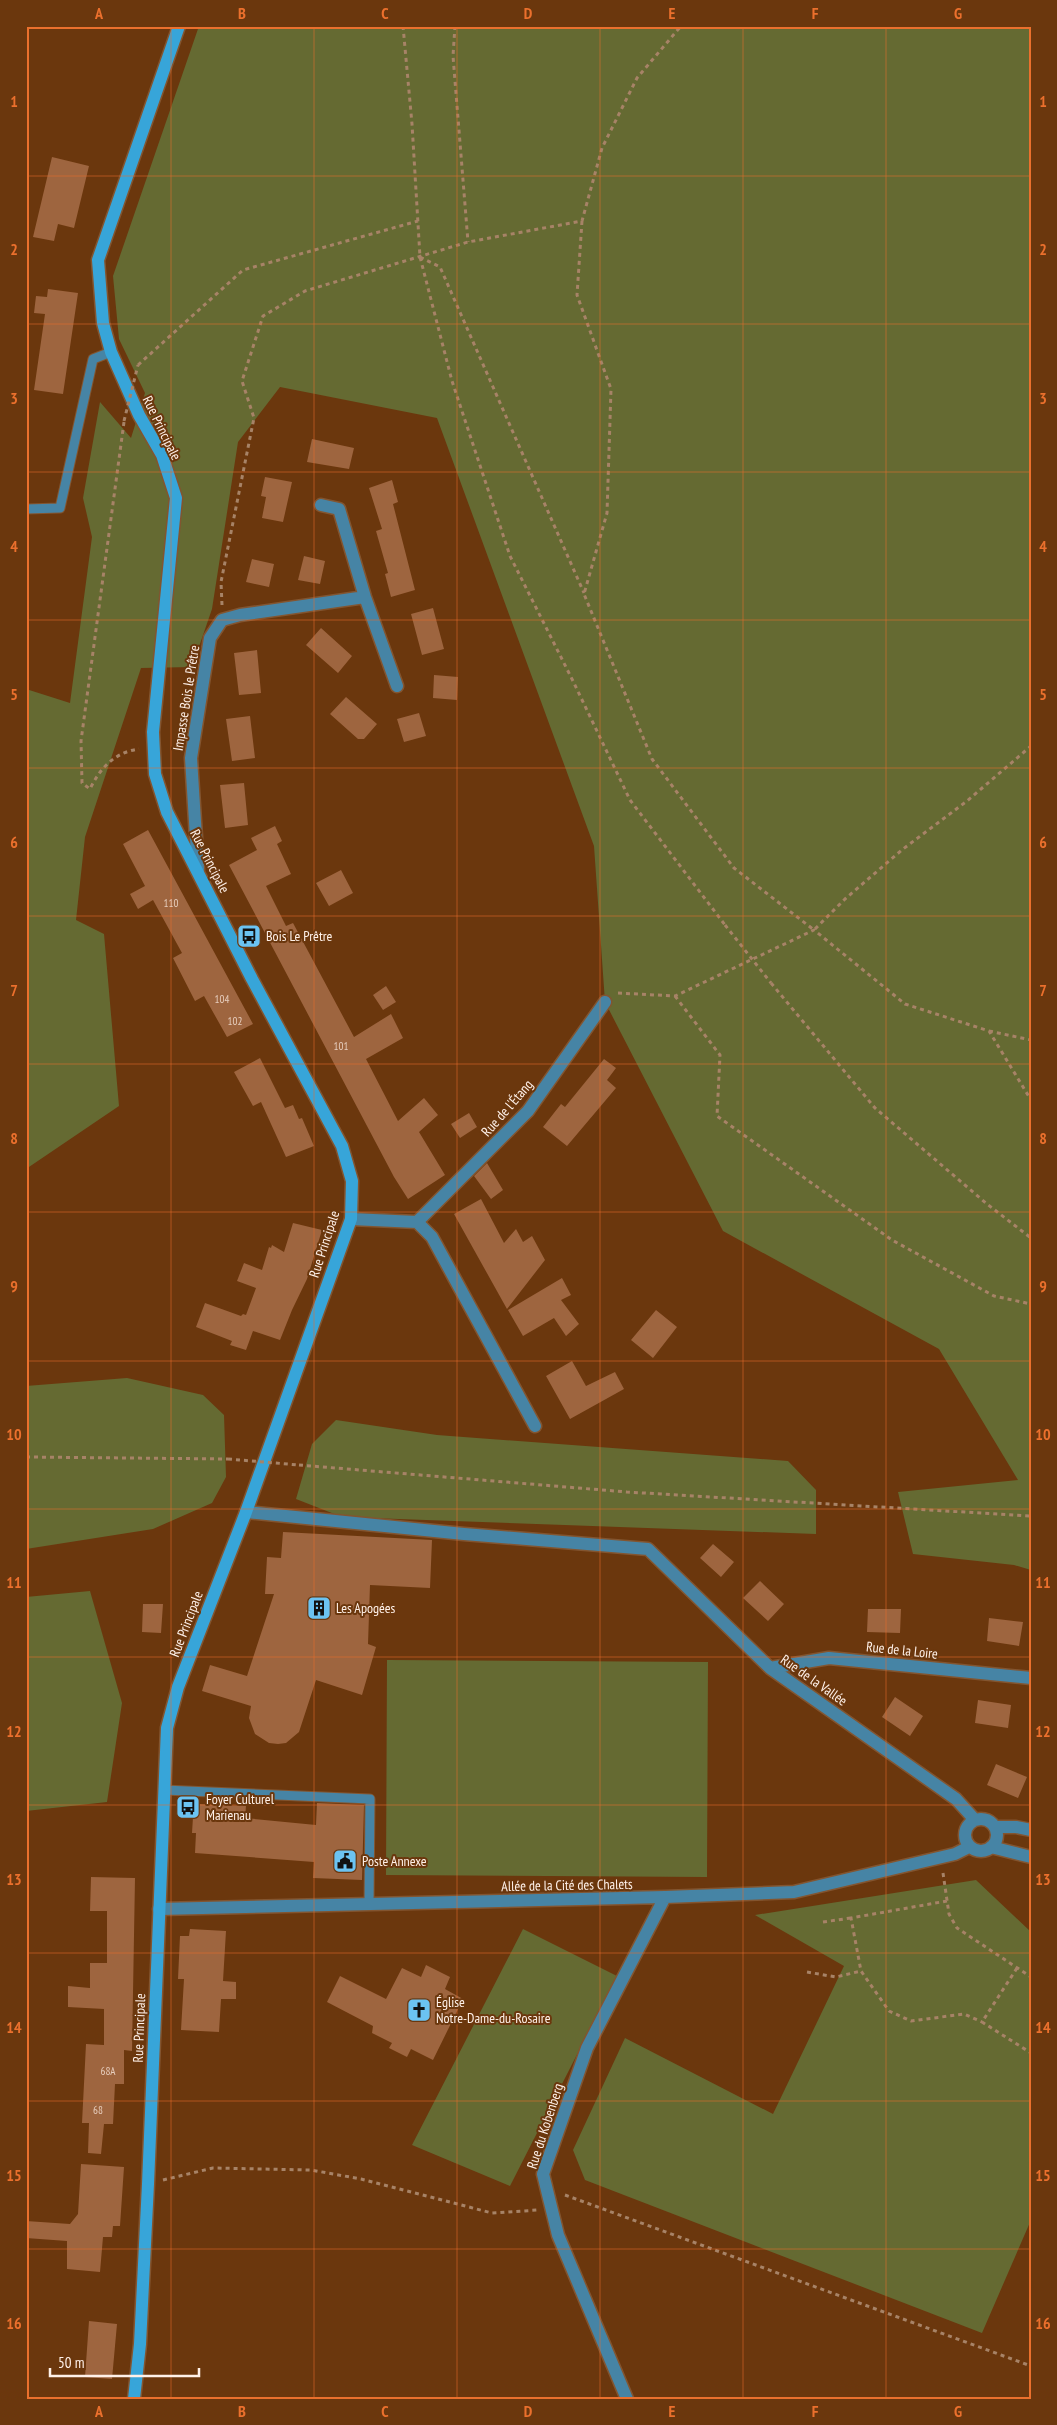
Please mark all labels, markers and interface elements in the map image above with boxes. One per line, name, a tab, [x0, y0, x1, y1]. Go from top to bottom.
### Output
text: A	[94, 3, 104, 23]
text: B	[238, 3, 246, 23]
text: C	[381, 3, 389, 23]
text: D	[524, 3, 533, 23]
text: E	[669, 3, 676, 23]
text: F	[812, 3, 819, 23]
text: G	[954, 3, 962, 23]
text: 1	[10, 91, 18, 111]
text: 1	[1039, 91, 1047, 111]
text: 2	[10, 239, 18, 259]
text: 2	[1039, 239, 1047, 259]
text: 3	[10, 388, 18, 408]
text: 3	[1039, 388, 1047, 408]
street label: Rue Principale	[139, 393, 185, 463]
text: 4	[10, 536, 18, 556]
text: 4	[1039, 536, 1047, 556]
street label: Impasse Bois le Prêtre	[169, 644, 203, 752]
text: 5	[10, 684, 18, 704]
text: 5	[1039, 684, 1047, 704]
street label: Rue Principale	[186, 826, 234, 896]
text: 6	[10, 832, 18, 852]
text: 6	[1039, 832, 1047, 852]
house number: 110	[164, 896, 178, 910]
bus stop icon: Bois Le Prêtre	[236, 923, 262, 949]
place label: Bois Le Prêtre	[266, 927, 333, 945]
text: 7	[10, 980, 18, 1000]
text: 7	[1039, 980, 1047, 1000]
house number: 104	[215, 992, 229, 1006]
house number: 102	[228, 1014, 242, 1028]
house number: 101	[334, 1039, 348, 1053]
street label: Rue de l'Étang	[477, 1076, 537, 1140]
text: 8	[10, 1128, 18, 1148]
text: 8	[1039, 1128, 1047, 1148]
street label: Rue Principale	[305, 1208, 343, 1280]
text: 9	[10, 1276, 18, 1296]
text: 9	[1039, 1276, 1047, 1296]
text: 10	[6, 1424, 22, 1444]
text: 10	[1035, 1424, 1051, 1444]
text: 11	[6, 1572, 22, 1592]
text: 11	[1035, 1572, 1051, 1592]
street label: Rue Principale	[165, 1588, 207, 1660]
building icon: Les Apogées	[306, 1595, 332, 1621]
place label: Les Apogées	[336, 1599, 396, 1617]
street label: Rue de la Loire	[865, 1637, 939, 1663]
street label: Rue de la Vallée	[777, 1650, 851, 1710]
text: 12	[6, 1721, 22, 1741]
text: 12	[1035, 1721, 1051, 1741]
place label: Foyer Culturel Marienau	[206, 1790, 275, 1824]
bus stop icon: Foyer Culturel Marienau	[175, 1794, 201, 1820]
public building icon: Poste Annexe	[332, 1848, 358, 1874]
place label: Poste Annexe	[362, 1852, 427, 1870]
text: 13	[6, 1869, 22, 1889]
text: 13	[1035, 1869, 1051, 1889]
street label: Allée de la Cité des Chalets	[501, 1875, 633, 1895]
street label: Rue Principale	[129, 1993, 149, 2063]
place label: Église Notre-Dame-du-Rosaire	[436, 1993, 551, 2027]
church icon: Église Notre-Dame-du-Rosaire	[406, 1997, 432, 2023]
text: 14	[6, 2017, 22, 2037]
text: 14	[1035, 2017, 1051, 2037]
house number: 68A	[100, 2064, 116, 2078]
street label: Rue du Kobenberg	[523, 2081, 567, 2171]
house number: 68	[93, 2103, 103, 2117]
text: 15	[6, 2165, 22, 2185]
text: 15	[1035, 2165, 1051, 2185]
text: 16	[6, 2313, 22, 2333]
text: 16	[1035, 2313, 1051, 2333]
scale bar	[50, 2345, 199, 2377]
text: 50 m	[58, 2353, 84, 2372]
text: A	[94, 2401, 104, 2421]
text: B	[238, 2401, 246, 2421]
text: C	[381, 2401, 389, 2421]
text: D	[524, 2401, 533, 2421]
text: E	[669, 2401, 676, 2421]
text: F	[812, 2401, 819, 2421]
text: G	[954, 2401, 962, 2421]

